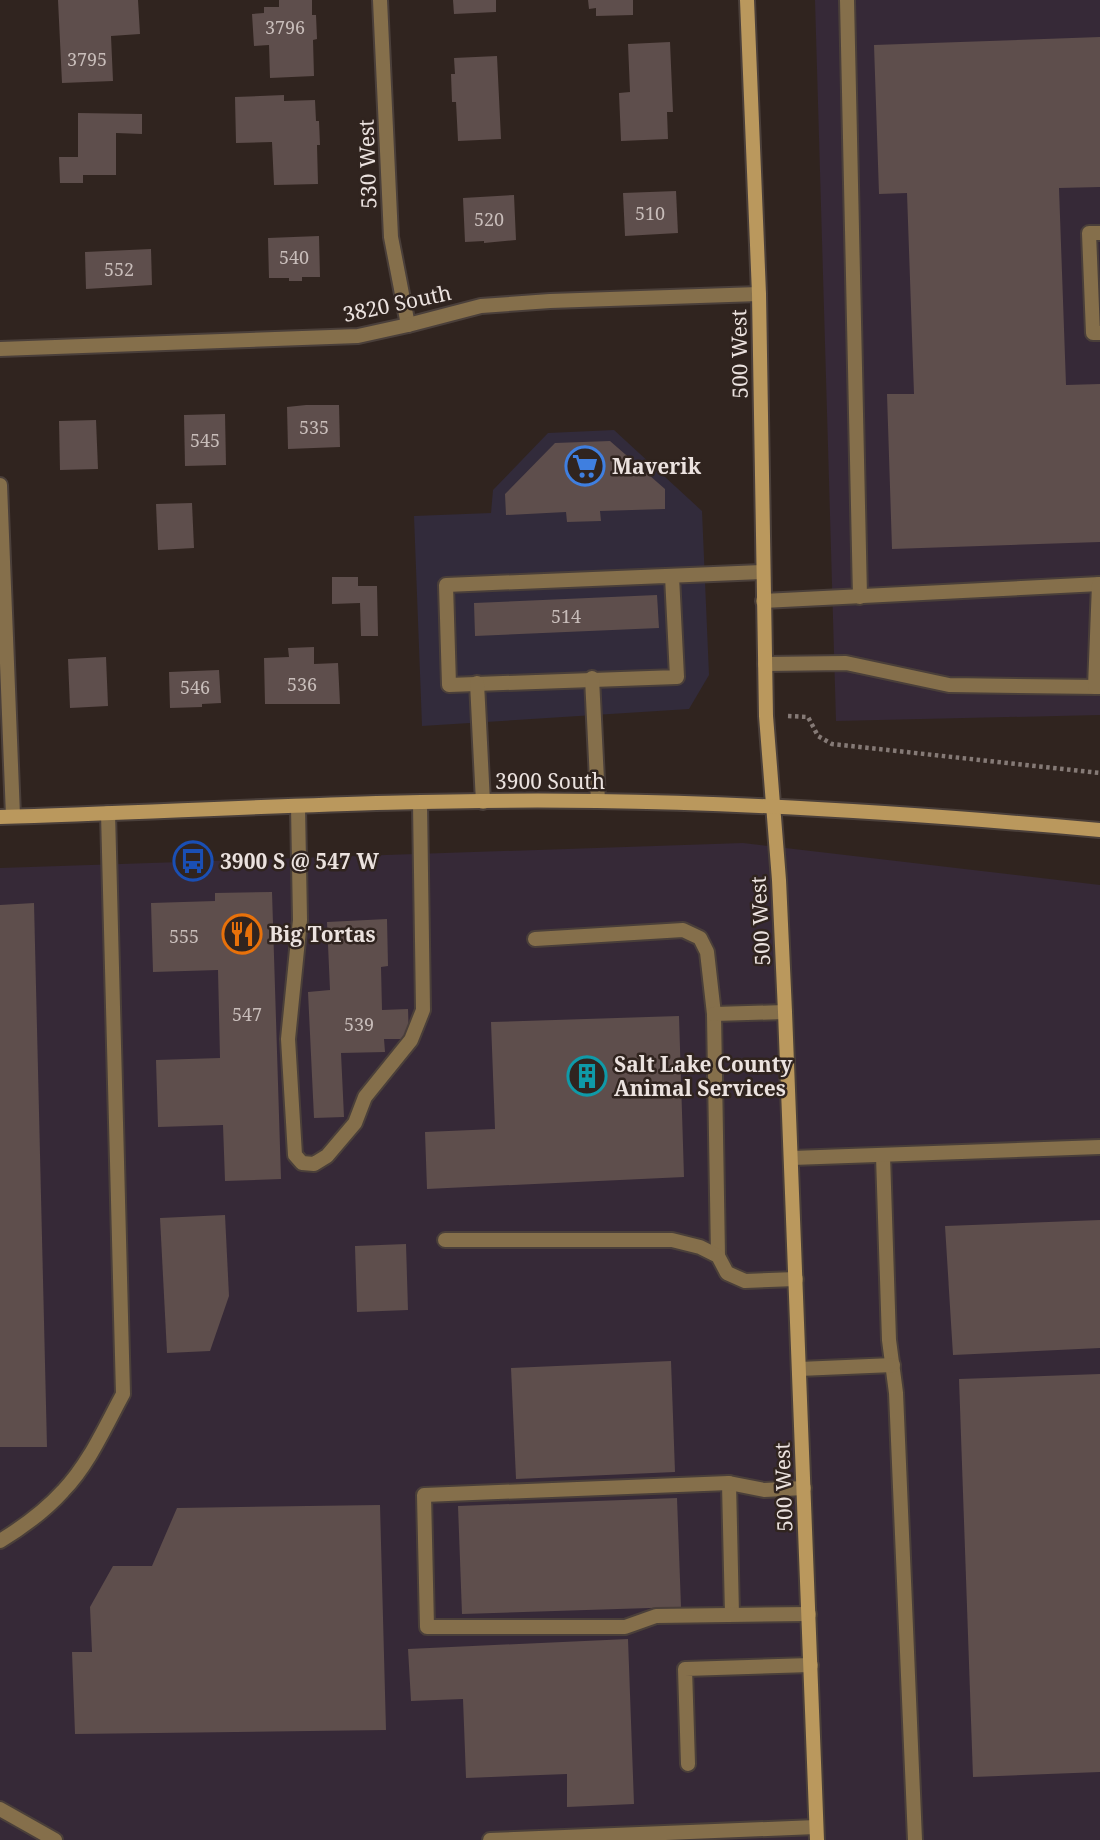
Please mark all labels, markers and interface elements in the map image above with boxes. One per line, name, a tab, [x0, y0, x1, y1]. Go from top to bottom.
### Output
house number: 3796	[265, 15, 305, 39]
house number: 3795	[67, 47, 107, 71]
street label: 530 West	[351, 119, 383, 209]
house number: 510	[635, 201, 665, 225]
house number: 520	[474, 207, 504, 231]
house number: 540	[279, 245, 309, 269]
house number: 552	[104, 257, 134, 281]
street label: 3820 South	[340, 278, 454, 328]
street label: 500 West	[724, 309, 754, 399]
house number: 535	[299, 415, 329, 439]
house number: 545	[190, 428, 220, 452]
supermarket icon: Maverik	[564, 445, 606, 487]
place label: Maverik	[612, 452, 702, 480]
house number: 514	[551, 604, 581, 628]
house number: 536	[287, 672, 317, 696]
house number: 546	[180, 675, 210, 699]
street label: 3900 South	[495, 767, 605, 795]
bus stop icon: 3900 S @ 547 W	[172, 840, 214, 882]
place label: 3900 S @ 547 W	[220, 847, 379, 875]
street label: 500 West	[744, 876, 776, 966]
restaurant icon: Big Tortas	[221, 913, 263, 955]
place label: Big Tortas	[269, 920, 376, 948]
house number: 555	[169, 924, 199, 948]
house number: 547	[232, 1002, 262, 1026]
house number: 539	[344, 1012, 374, 1036]
place label: Salt Lake County Animal Services	[614, 1050, 793, 1102]
building icon: Salt Lake County Animal Services	[566, 1055, 608, 1097]
street label: 500 West	[767, 1442, 799, 1532]

